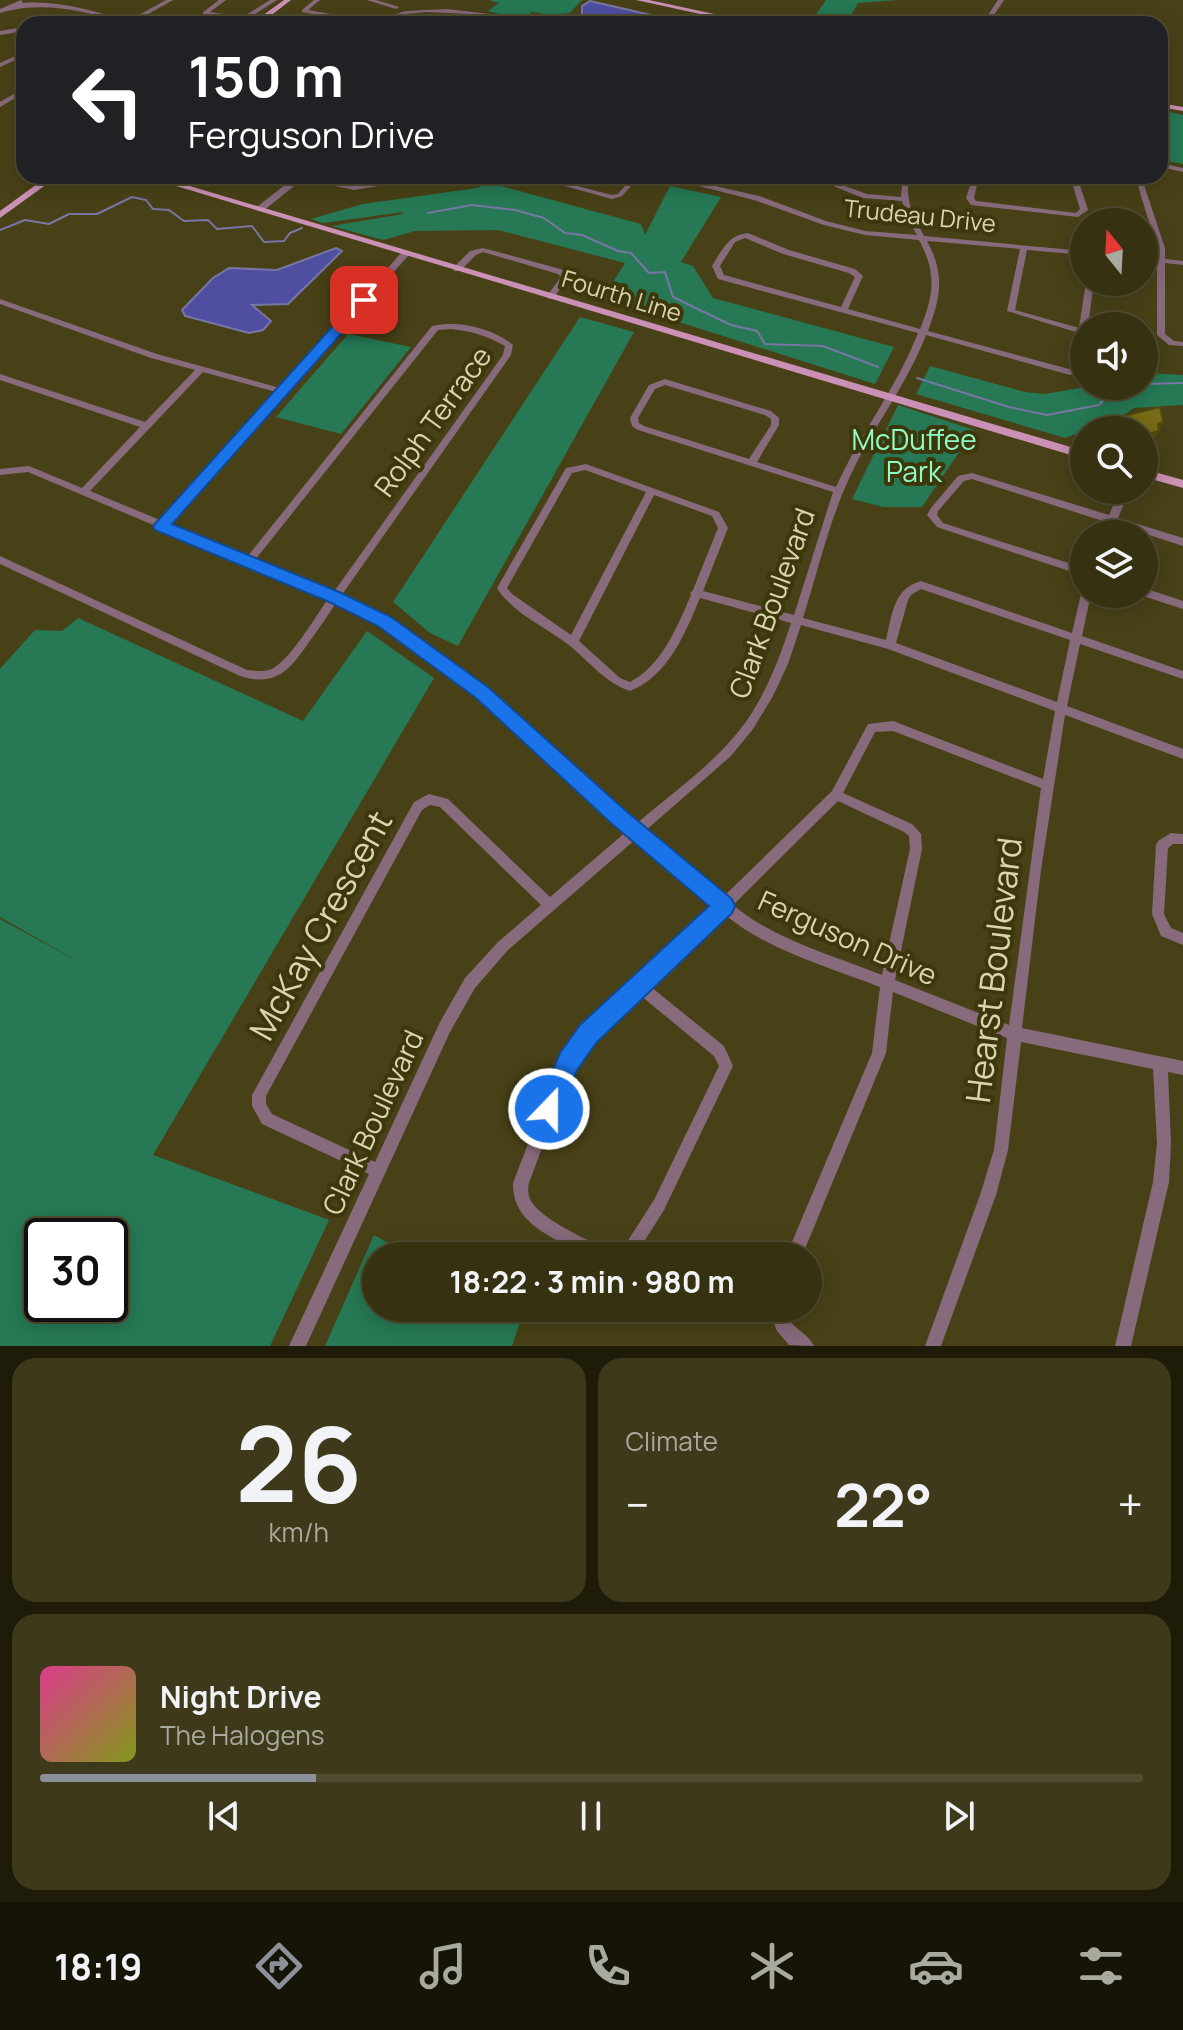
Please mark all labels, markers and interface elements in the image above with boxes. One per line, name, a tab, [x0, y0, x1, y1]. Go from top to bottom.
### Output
text: 150 m	[188, 37, 344, 114]
icon: left	[56, 48, 160, 152]
text: Ferguson Drive	[188, 110, 435, 159]
street label: Trudeau Drive	[842, 191, 998, 239]
north arrow	[1070, 208, 1158, 296]
map controls	[1070, 208, 1158, 608]
street label: Fourth Line	[558, 261, 686, 329]
pin	[330, 266, 398, 334]
icon: arrive	[342, 278, 386, 322]
button: sound	[1070, 312, 1158, 400]
street label: Rolph Terrace	[365, 338, 499, 504]
button: search	[1070, 416, 1158, 504]
park label: McDuffee Park	[851, 420, 977, 490]
street label: Clark Boulevard	[719, 503, 823, 703]
button: layers	[1070, 520, 1158, 608]
street label: McKay Crescent	[238, 802, 402, 1048]
street label: Hearst Boulevard	[954, 835, 1032, 1105]
street label: Ferguson Drive	[753, 881, 943, 993]
street label: Clark Boulevard	[313, 1023, 431, 1221]
position arrow	[507, 1067, 591, 1151]
speed limit sign: 30	[24, 1218, 128, 1322]
text: 18:22 · 3 min · 980 m	[450, 1261, 734, 1302]
text: 26	[235, 1391, 362, 1533]
text: Climate	[626, 1423, 718, 1459]
text: 22°	[834, 1463, 933, 1545]
text: −	[626, 1474, 649, 1534]
text: +	[1118, 1474, 1143, 1534]
text: km/h	[269, 1514, 329, 1550]
text: Night Drive	[160, 1676, 322, 1717]
text: The Halogens	[160, 1717, 324, 1753]
icon: previous	[202, 1794, 246, 1838]
icon: pause	[569, 1794, 613, 1838]
icon: next	[937, 1794, 981, 1838]
icon: directions	[251, 1938, 307, 1994]
icon: music	[415, 1938, 471, 1994]
icon: phone	[580, 1938, 636, 1994]
icon: climate	[744, 1938, 800, 1994]
icon: car	[908, 1938, 964, 1994]
icon: filters	[1073, 1938, 1129, 1994]
text: 18:19	[54, 1942, 142, 1991]

